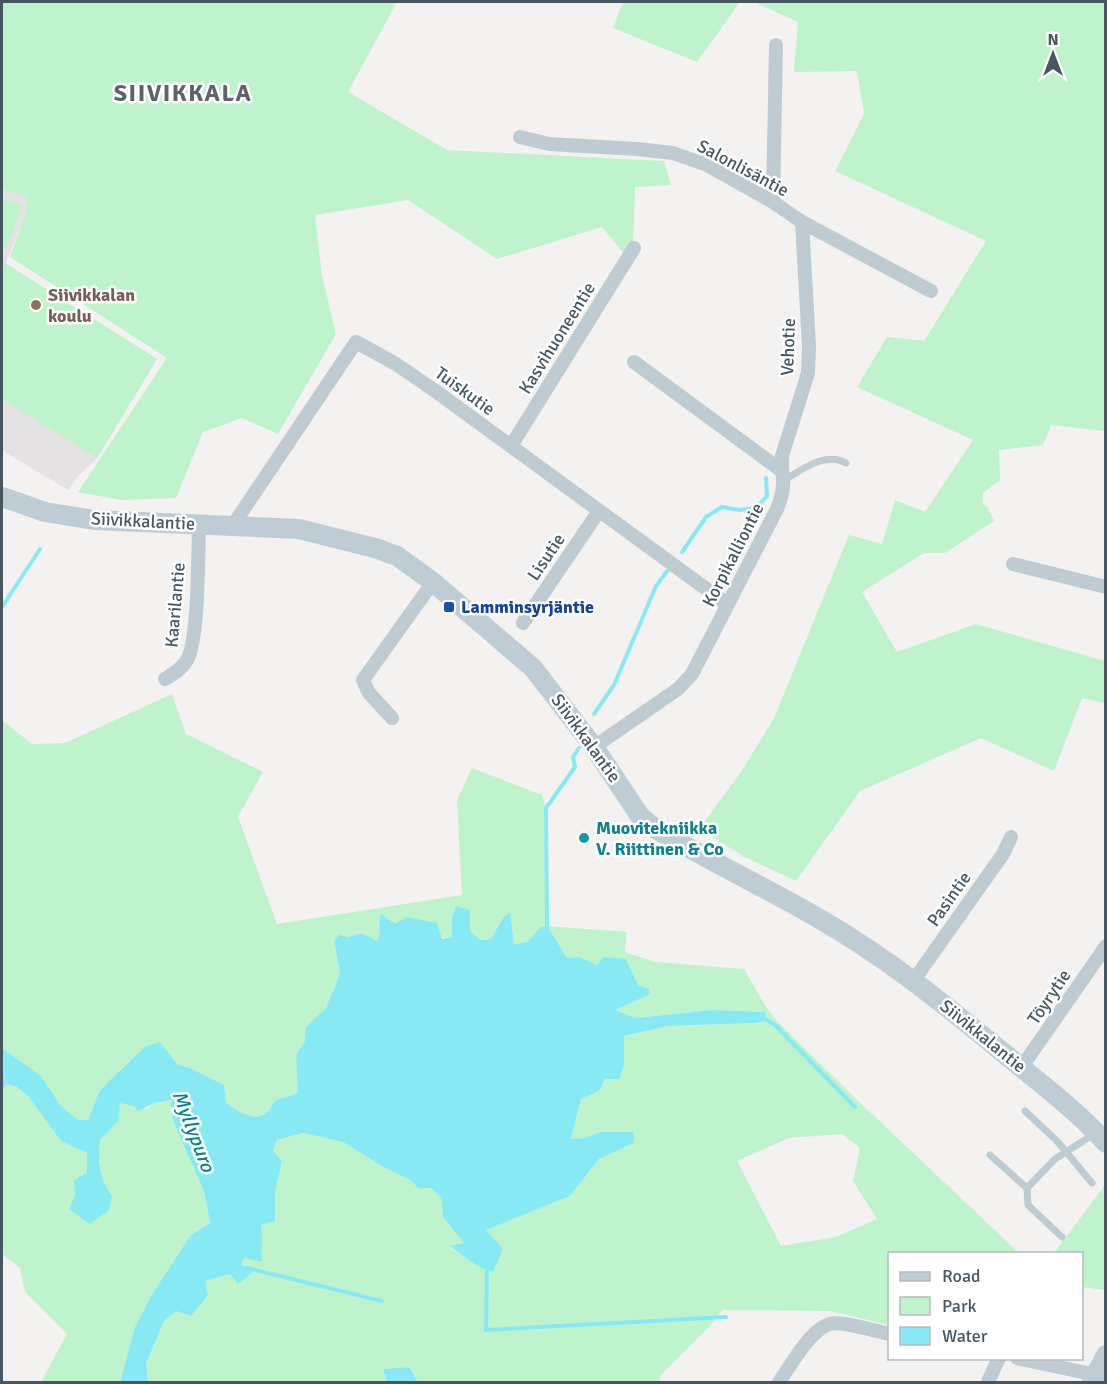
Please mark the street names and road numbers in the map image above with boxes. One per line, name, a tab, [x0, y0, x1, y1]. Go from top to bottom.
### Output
street label: Salonlisäntie	[693, 135, 793, 201]
street label: Kasvihuoneentie	[514, 278, 600, 398]
street label: Vehotie	[776, 318, 800, 376]
street label: Tuiskutie	[431, 362, 499, 420]
street label: Korpikalliontie	[697, 499, 769, 611]
street label: Siivikkalantie	[90, 507, 196, 535]
street label: Lisutie	[522, 529, 570, 585]
street label: Kaarilantie	[160, 562, 190, 648]
street label: Siivikkalantie	[546, 689, 626, 787]
street label: Pasintie	[922, 867, 976, 931]
street label: Töyrytie	[1023, 965, 1075, 1029]
street label: Siivikkalantie	[936, 995, 1030, 1077]

